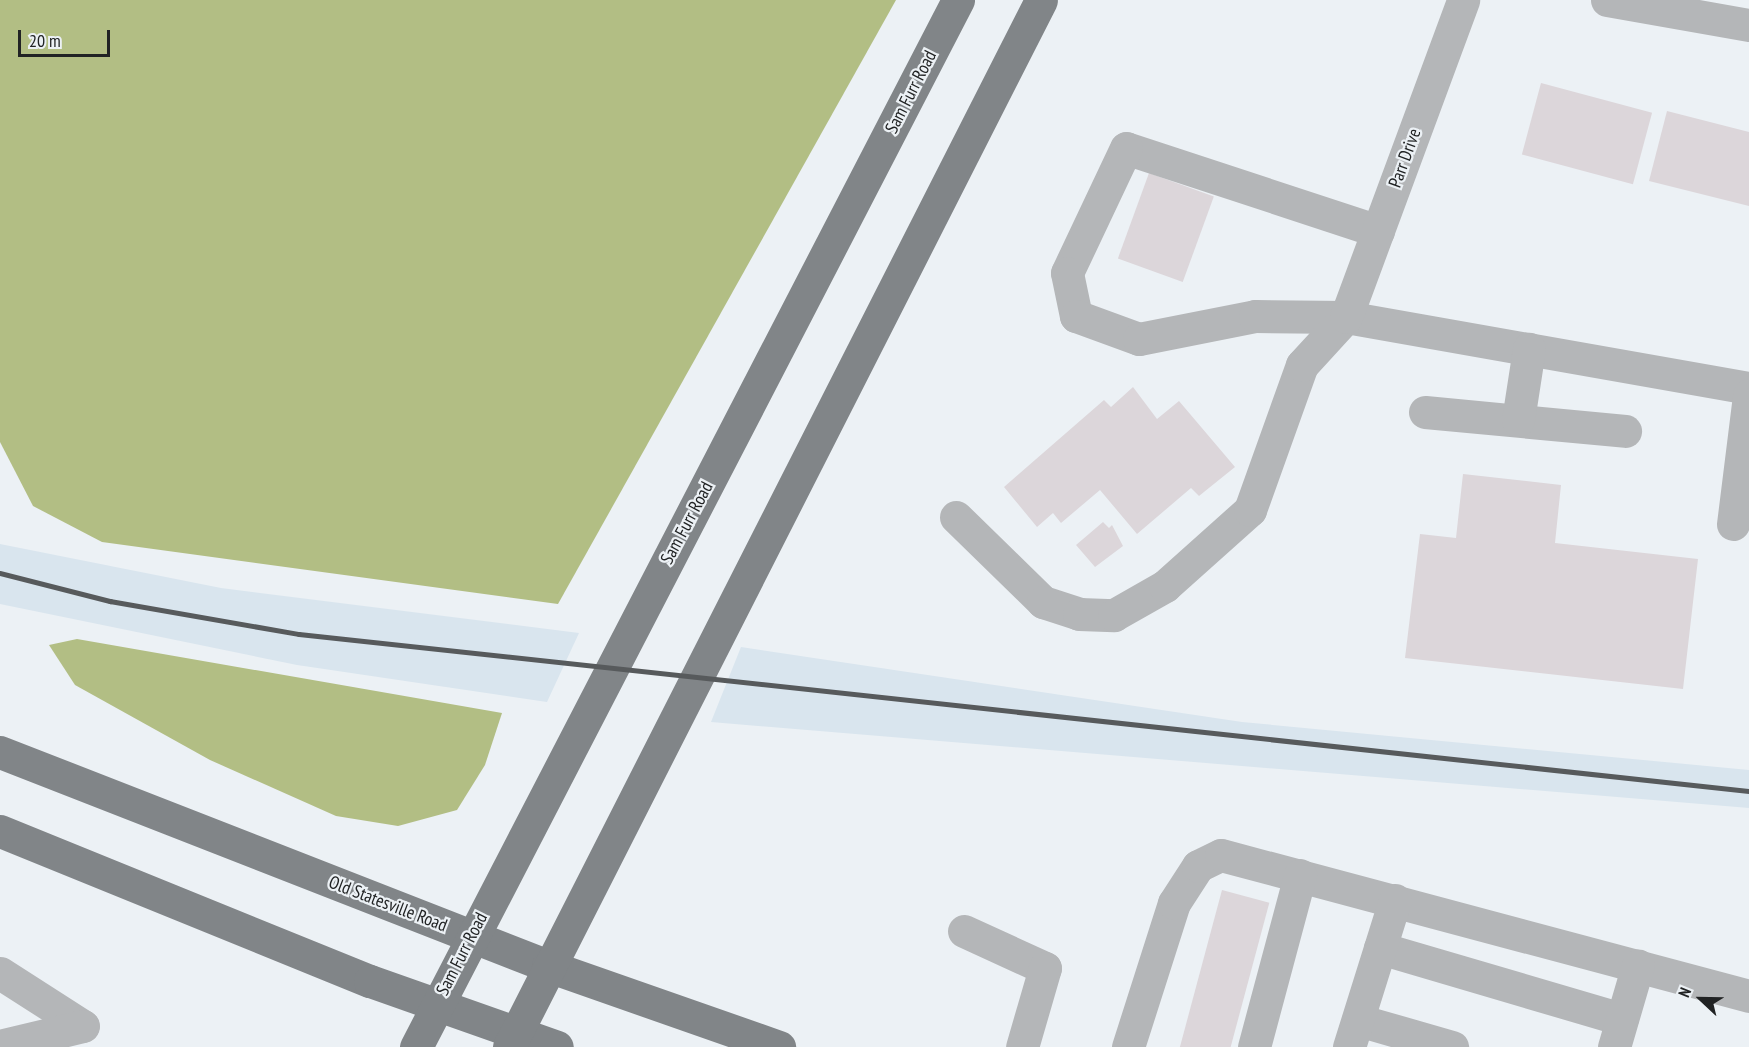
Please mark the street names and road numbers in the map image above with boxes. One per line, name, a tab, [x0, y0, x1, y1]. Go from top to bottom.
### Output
street label: Sam Furr Road	[881, 47, 941, 137]
street label: Parr Drive	[1384, 126, 1426, 190]
street label: Sam Furr Road	[656, 478, 718, 568]
street label: Old Statesville Road	[326, 872, 450, 936]
street label: Sam Furr Road	[432, 909, 492, 999]

